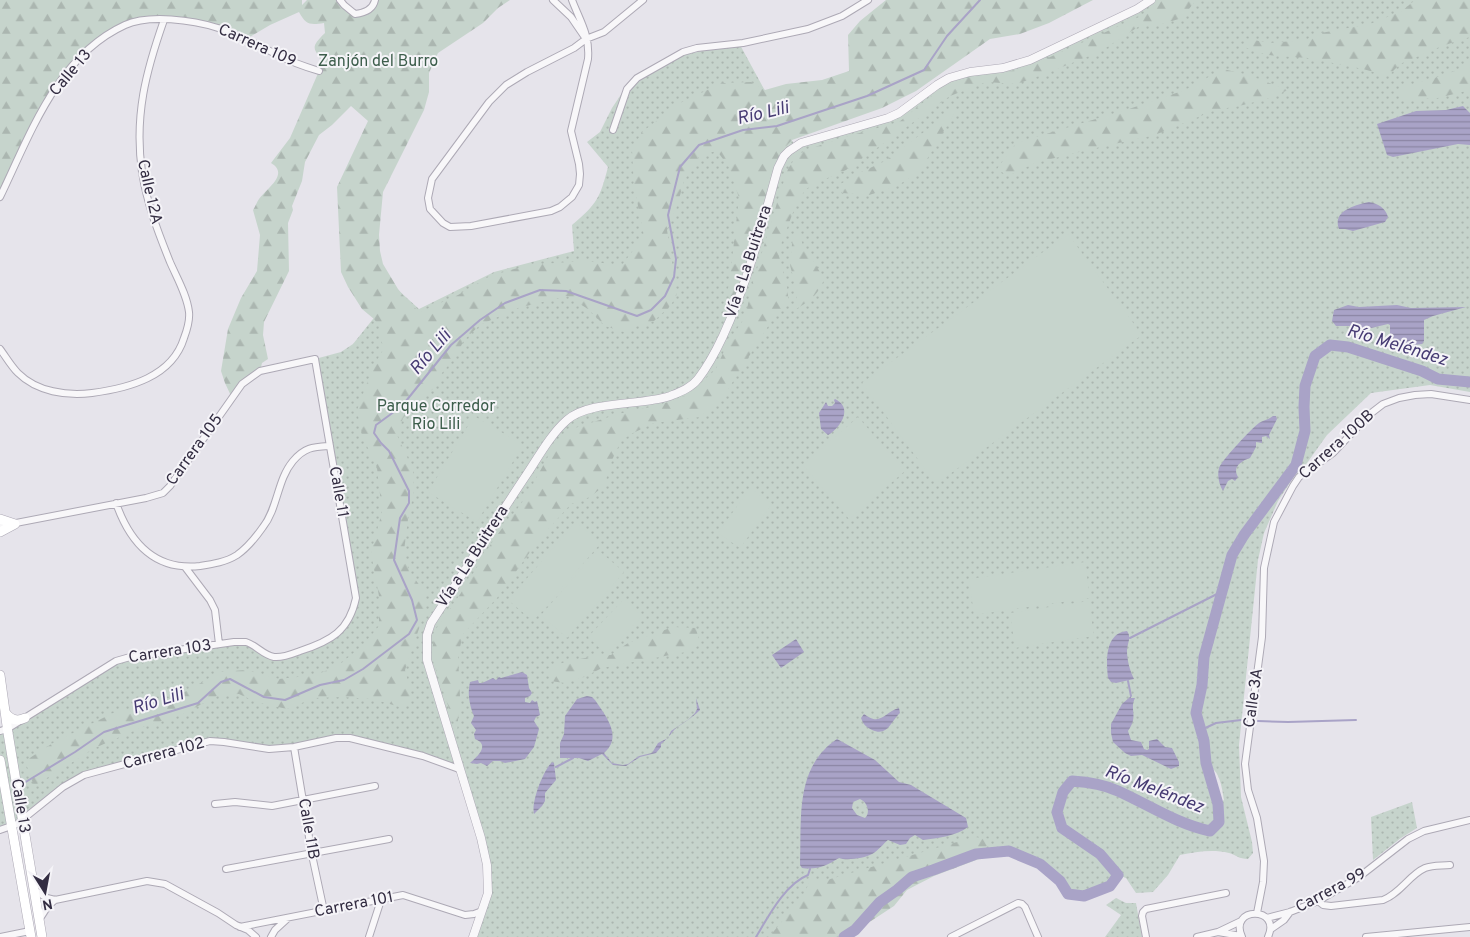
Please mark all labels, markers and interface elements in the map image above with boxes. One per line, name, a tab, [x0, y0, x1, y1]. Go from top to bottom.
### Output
street label: Carrera 109	[215, 20, 299, 72]
street label: Calle 13	[46, 45, 96, 101]
park label: Zanjón del Burro	[318, 52, 438, 72]
water label: Río Lili	[735, 97, 793, 131]
street label: Calle 12A	[132, 158, 166, 227]
street label: Vía a La Buitrera	[721, 203, 777, 321]
water label: Río Meléndez	[1344, 320, 1451, 373]
water label: Río Lili	[405, 324, 458, 380]
park label: Parque Corredor Rio Lili	[377, 397, 495, 435]
street label: Carrera 100B	[1295, 406, 1379, 484]
street label: Carrera 105	[162, 410, 228, 490]
street label: Calle 11	[324, 465, 352, 519]
street label: Vía a La Buitrera	[433, 502, 513, 612]
street label: Carrera 103	[127, 636, 213, 668]
street label: Calle 3A	[1240, 667, 1268, 729]
water label: Río Lili	[129, 683, 188, 721]
street label: Carrera 102	[121, 733, 207, 775]
water label: Río Meléndez	[1101, 761, 1208, 820]
street label: Calle 13	[6, 777, 34, 835]
street label: Calle 11B	[293, 797, 323, 861]
street label: Carrera 99	[1292, 864, 1370, 918]
north arrow	[20, 867, 70, 917]
street label: Carrera 101	[313, 888, 395, 922]
text: N	[41, 894, 54, 913]

